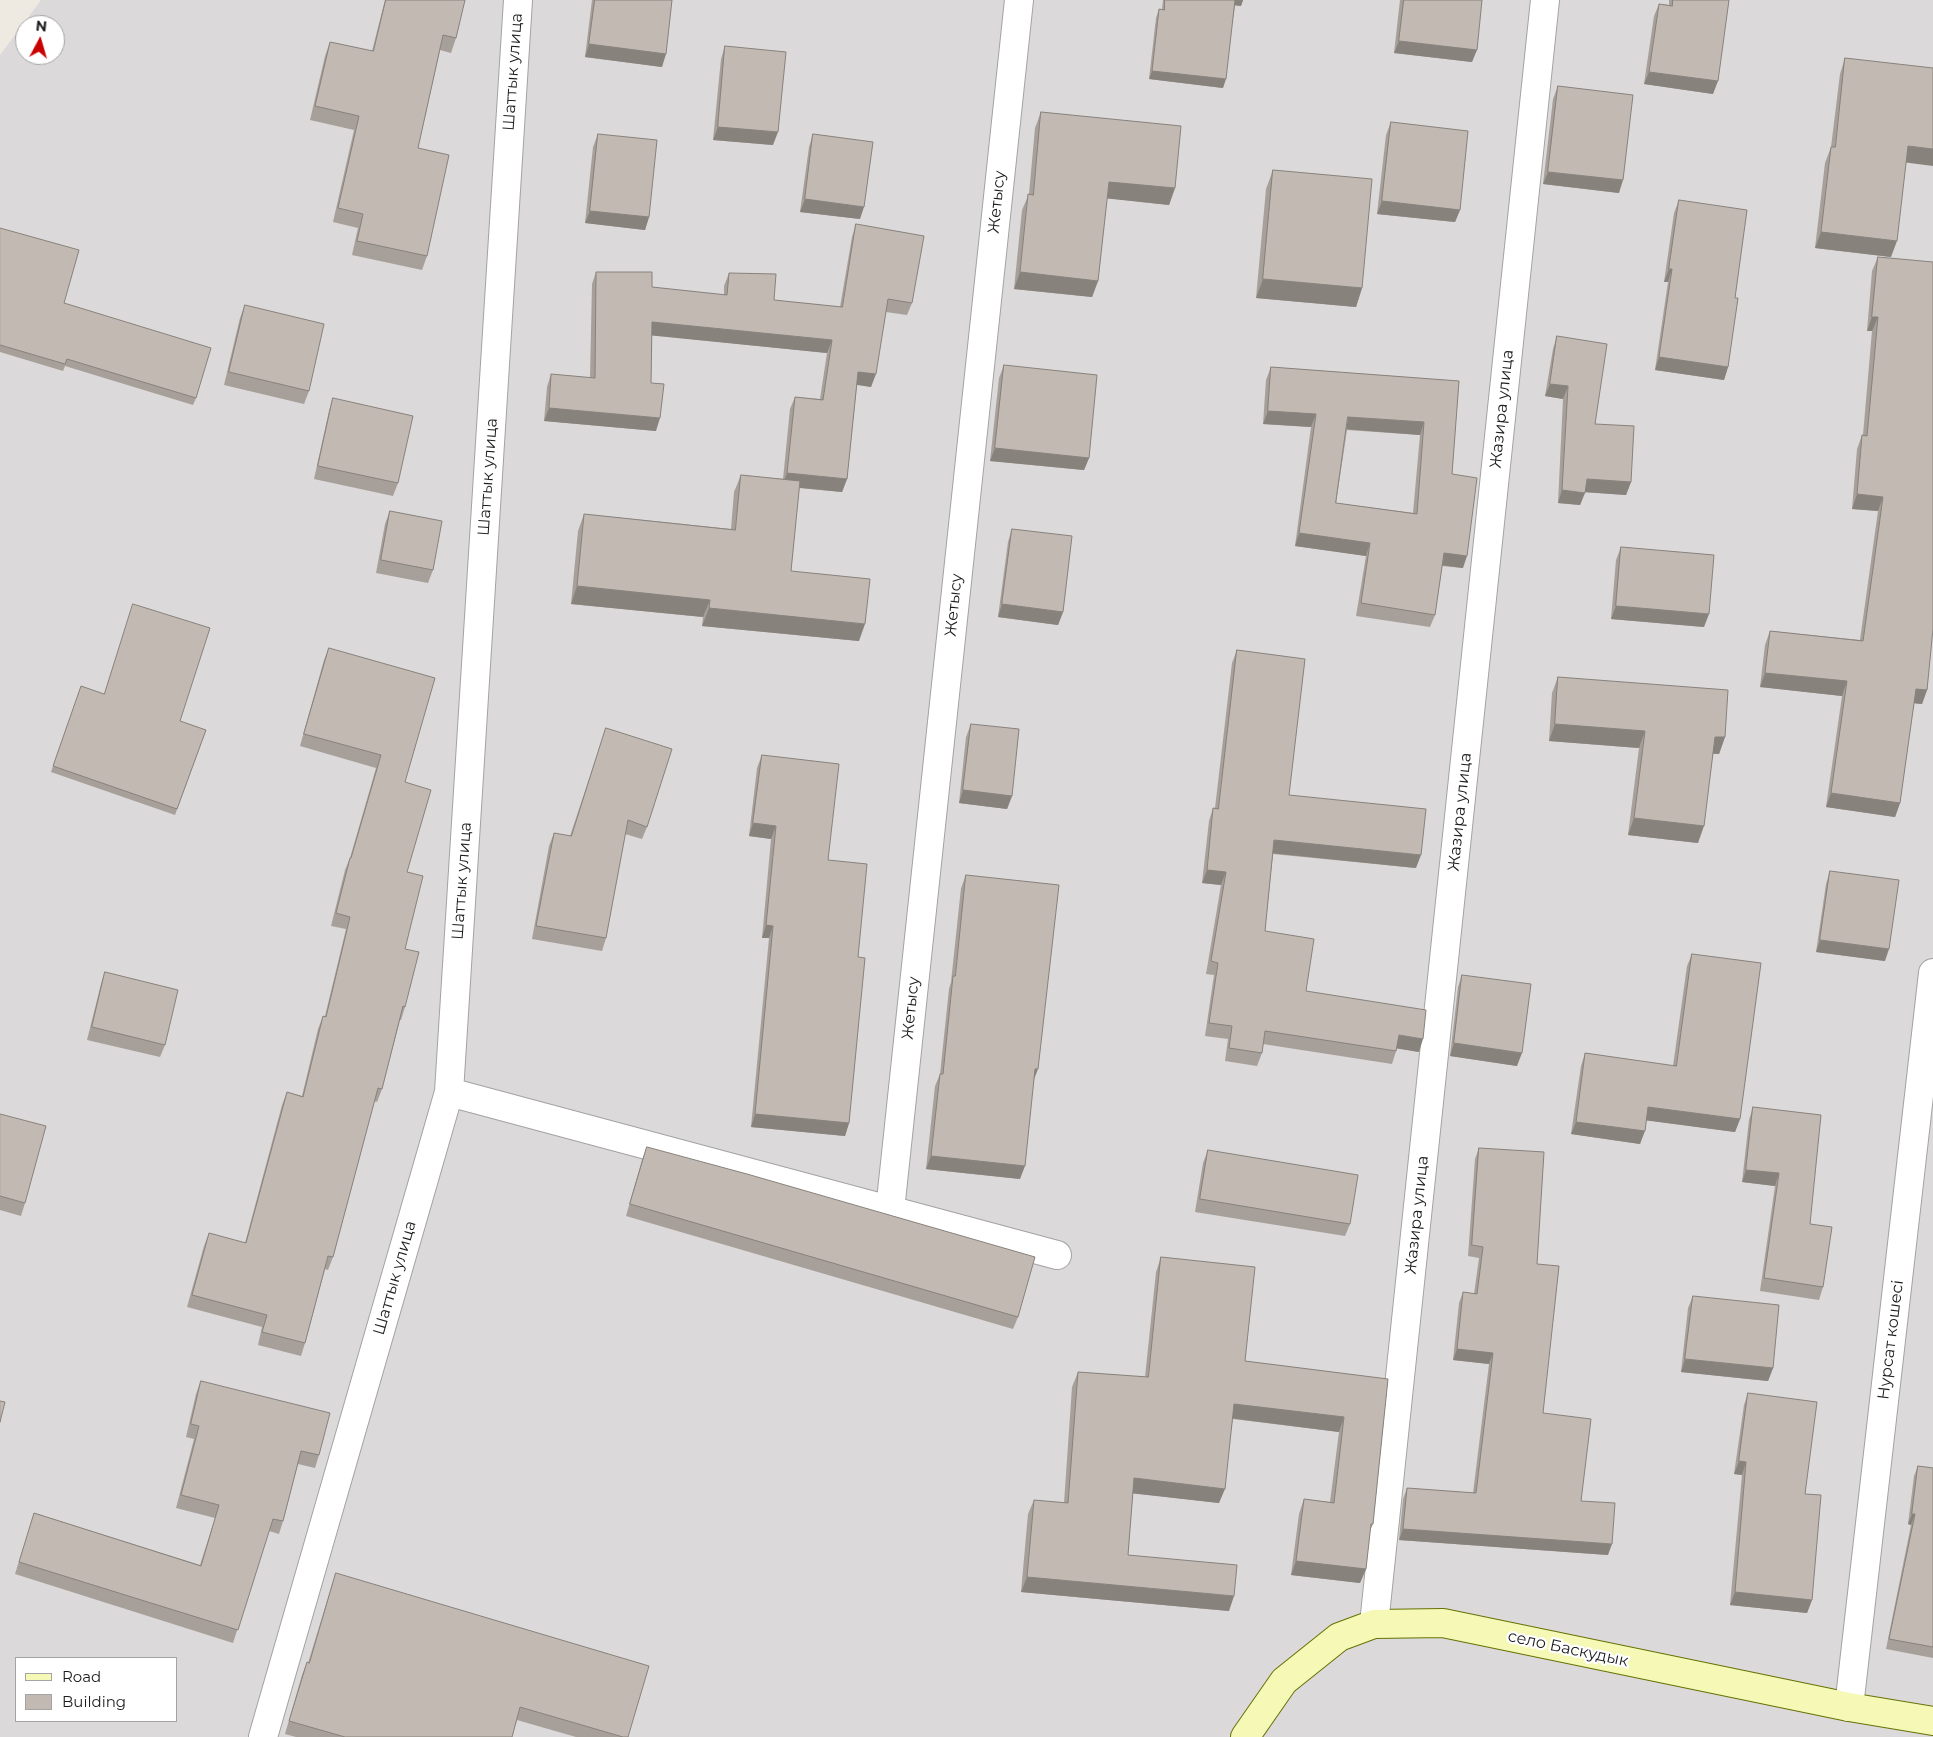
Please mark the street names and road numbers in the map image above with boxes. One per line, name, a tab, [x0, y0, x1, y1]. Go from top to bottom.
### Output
street label: Шаттык улица	[499, 12, 527, 132]
street label: Жетысу	[984, 170, 1010, 234]
street label: Жазира улица	[1486, 349, 1518, 469]
street label: Шаттык улица	[474, 417, 502, 537]
street label: Жетысу	[941, 573, 967, 637]
street label: Жазира улица	[1444, 752, 1476, 872]
street label: Шаттык улица	[448, 821, 476, 941]
street label: Жетысу	[898, 976, 924, 1040]
street label: Жазира улица	[1401, 1155, 1433, 1275]
street label: Шаттык улица	[369, 1219, 421, 1337]
street label: Нурсат кошесi	[1874, 1279, 1908, 1401]
street label: село Баскудык	[1506, 1627, 1630, 1671]

